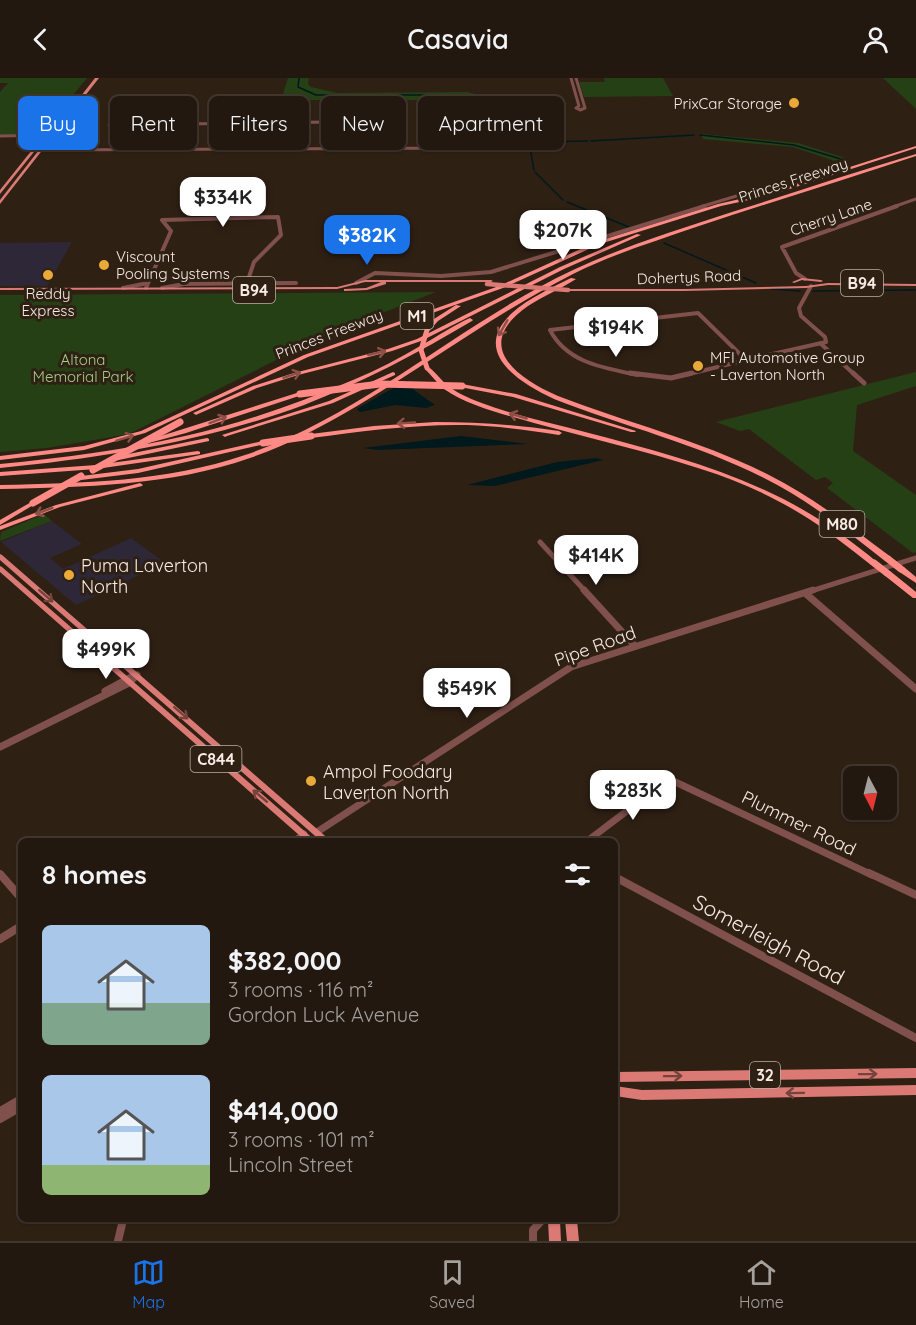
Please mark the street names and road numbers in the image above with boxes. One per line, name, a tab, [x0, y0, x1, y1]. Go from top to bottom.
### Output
street label: Princes Freeway	[736, 153, 850, 207]
street label: Cherry Lane	[788, 194, 874, 240]
street label: Dohertys Road	[636, 266, 742, 288]
road number: B94	[841, 270, 883, 296]
road number: B94	[233, 277, 275, 303]
road number: M1	[400, 303, 434, 329]
street label: Princes Freeway	[273, 305, 385, 363]
road number: M80	[820, 511, 864, 537]
street label: Pipe Road	[551, 621, 639, 671]
road number: C844	[190, 746, 242, 772]
street label: Plummer Road	[738, 785, 860, 861]
street label: Somerleigh Road	[689, 888, 849, 990]
road number: 32	[750, 1062, 780, 1088]

